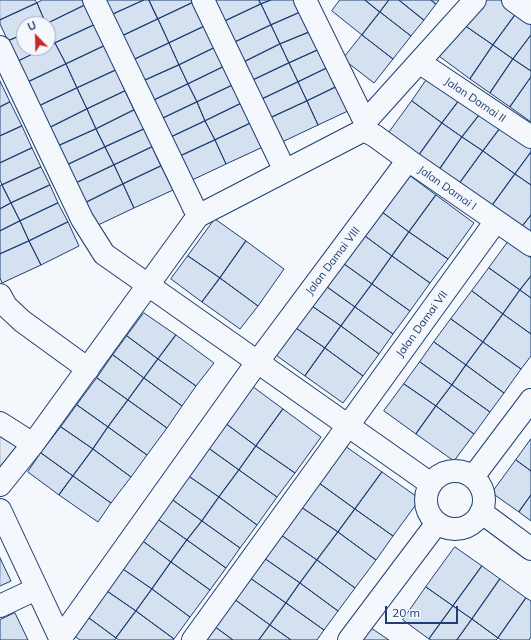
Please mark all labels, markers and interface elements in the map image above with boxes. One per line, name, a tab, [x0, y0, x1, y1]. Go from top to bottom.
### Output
north arrow	[16, 16, 56, 56]
text: U	[25, 18, 38, 34]
street label: Jalan Damai II	[442, 75, 508, 125]
street label: Jalan Damai I	[415, 163, 479, 213]
street label: Jalan Damai VIII	[303, 224, 363, 298]
street label: Jalan Damai VII	[394, 288, 450, 360]
scale bar	[387, 598, 460, 624]
text: 20 m	[392, 605, 420, 620]

